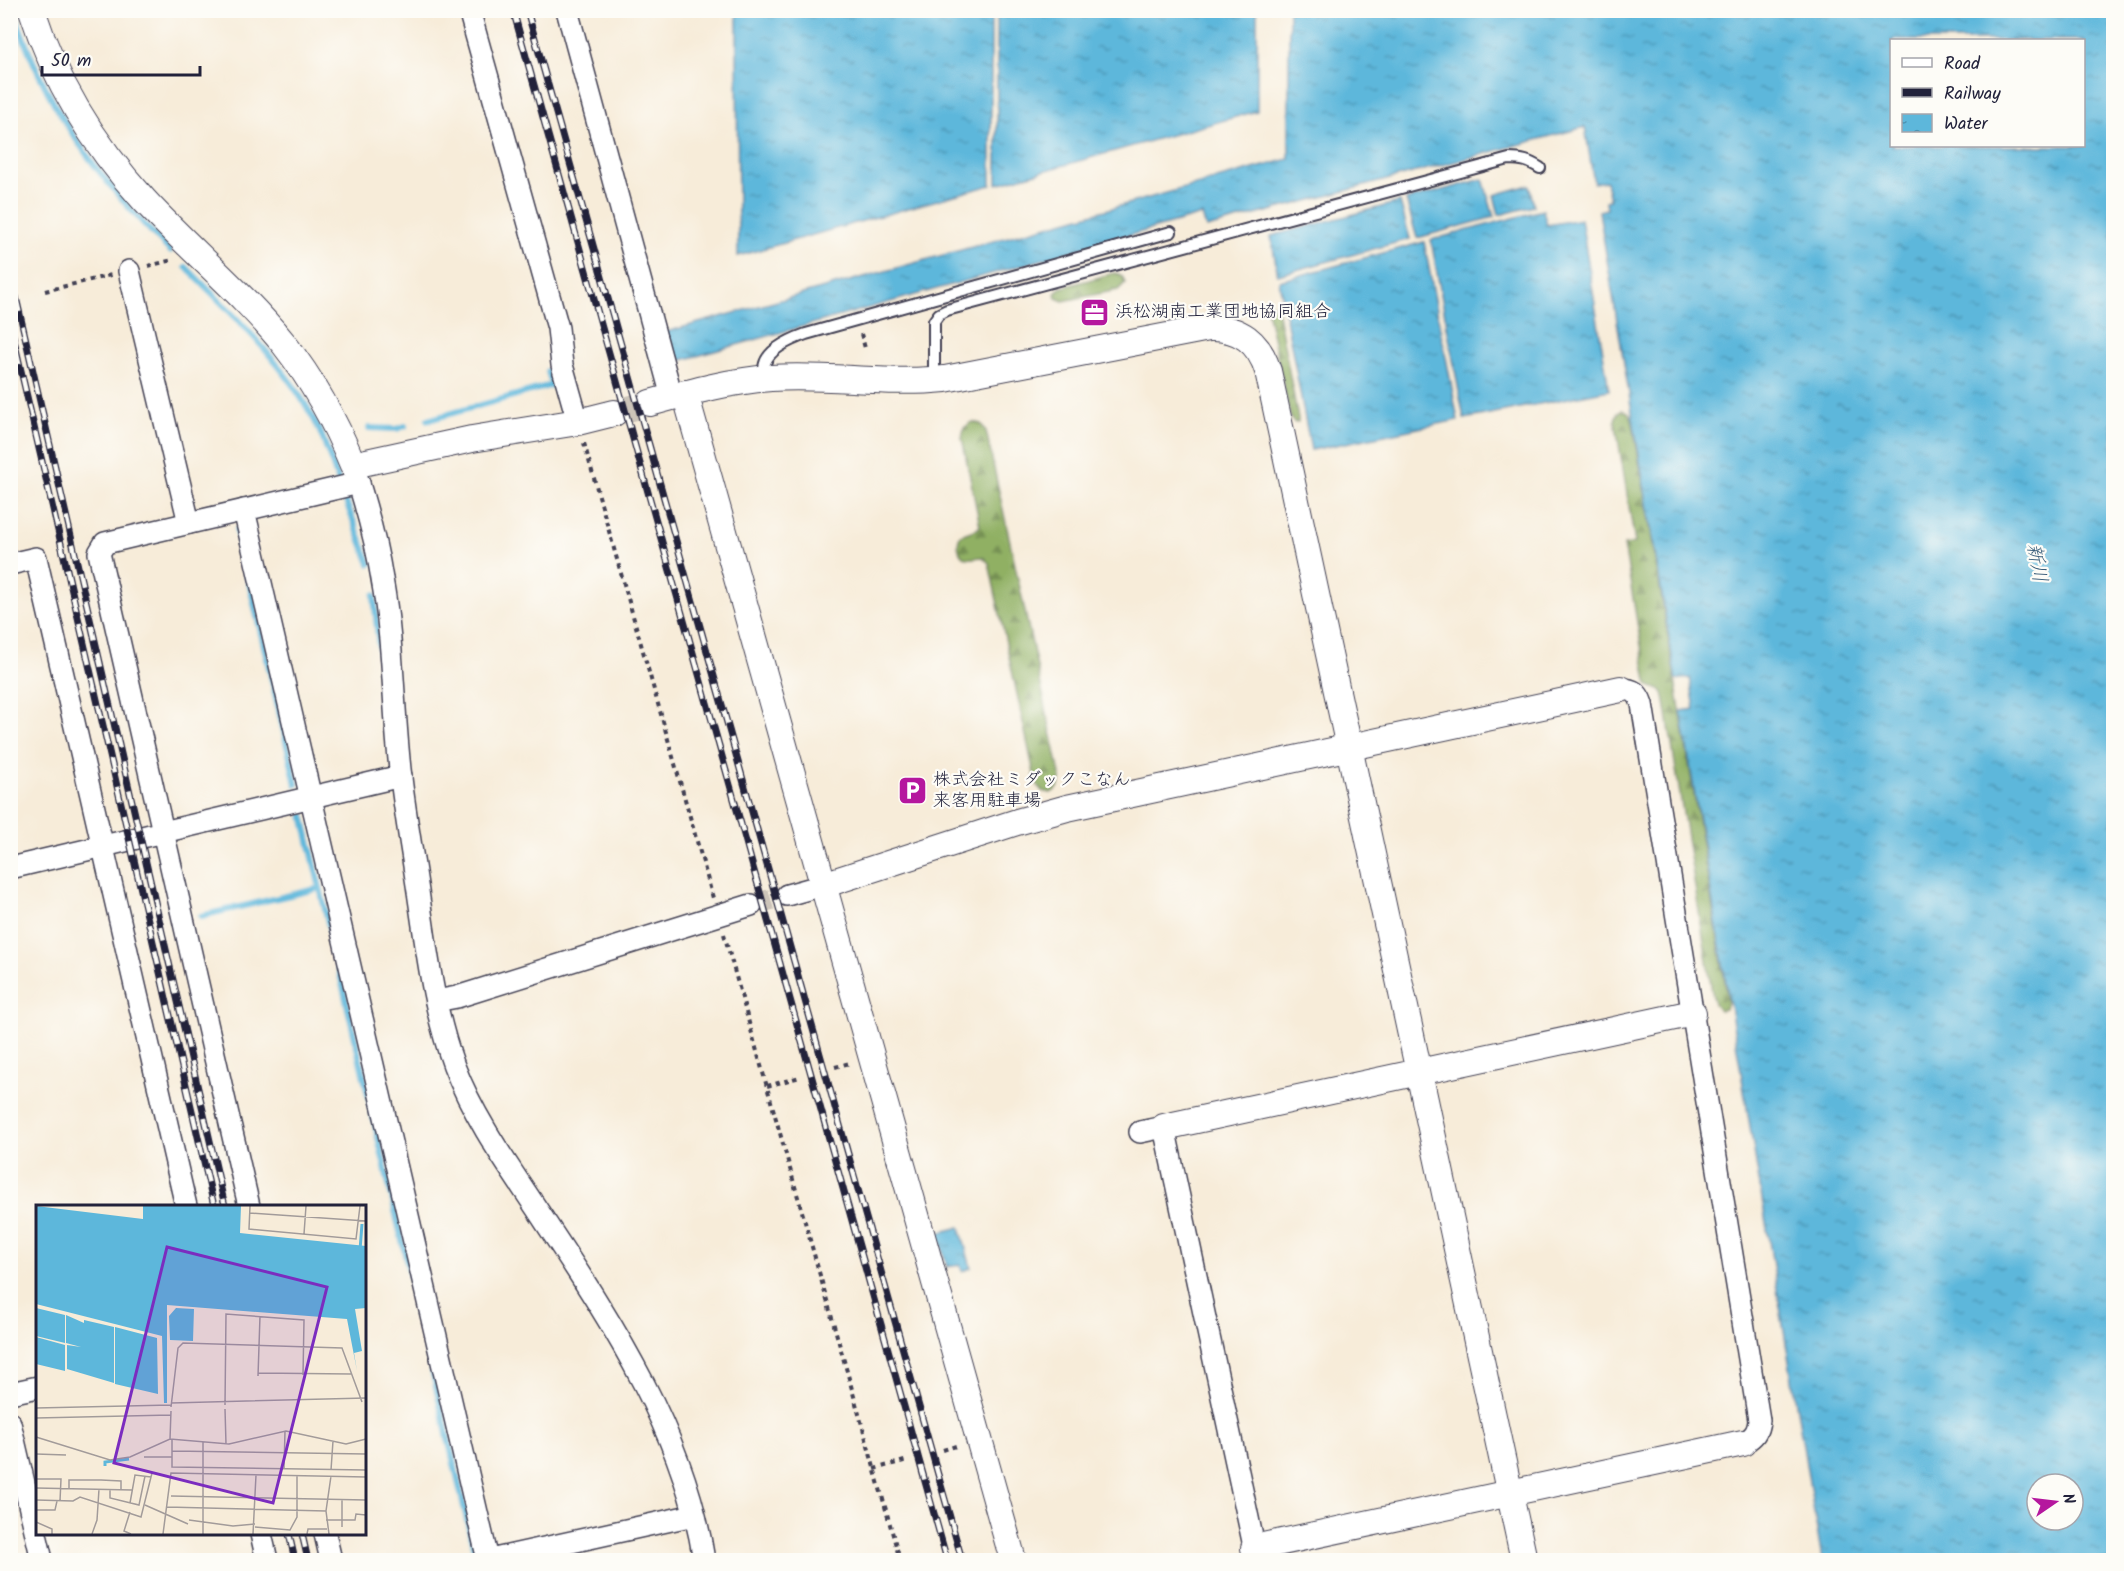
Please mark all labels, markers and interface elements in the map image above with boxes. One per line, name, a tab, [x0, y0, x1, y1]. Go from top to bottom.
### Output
scale bar	[42, 39, 200, 77]
legend	[1890, 39, 2085, 147]
text: 50 m	[51, 47, 91, 76]
text: Road	[1944, 50, 1981, 79]
text: Railway	[1944, 80, 2001, 109]
text: Water	[1944, 110, 1989, 139]
office icon: 浜松湖南工業団地協同組合	[1078, 296, 1110, 328]
place label: 浜松湖南工業団地協同組合	[1115, 298, 1331, 327]
water label: 新川	[2017, 541, 2055, 585]
place label: 株式会社ミダックこなん 来客用駐車場	[933, 766, 1131, 816]
parking icon: 株式会社ミダックこなん 来客用駐車場	[896, 774, 928, 806]
inset map	[36, 1205, 366, 1535]
north arrow	[2025, 1472, 2085, 1532]
text: N	[2055, 1491, 2081, 1507]

